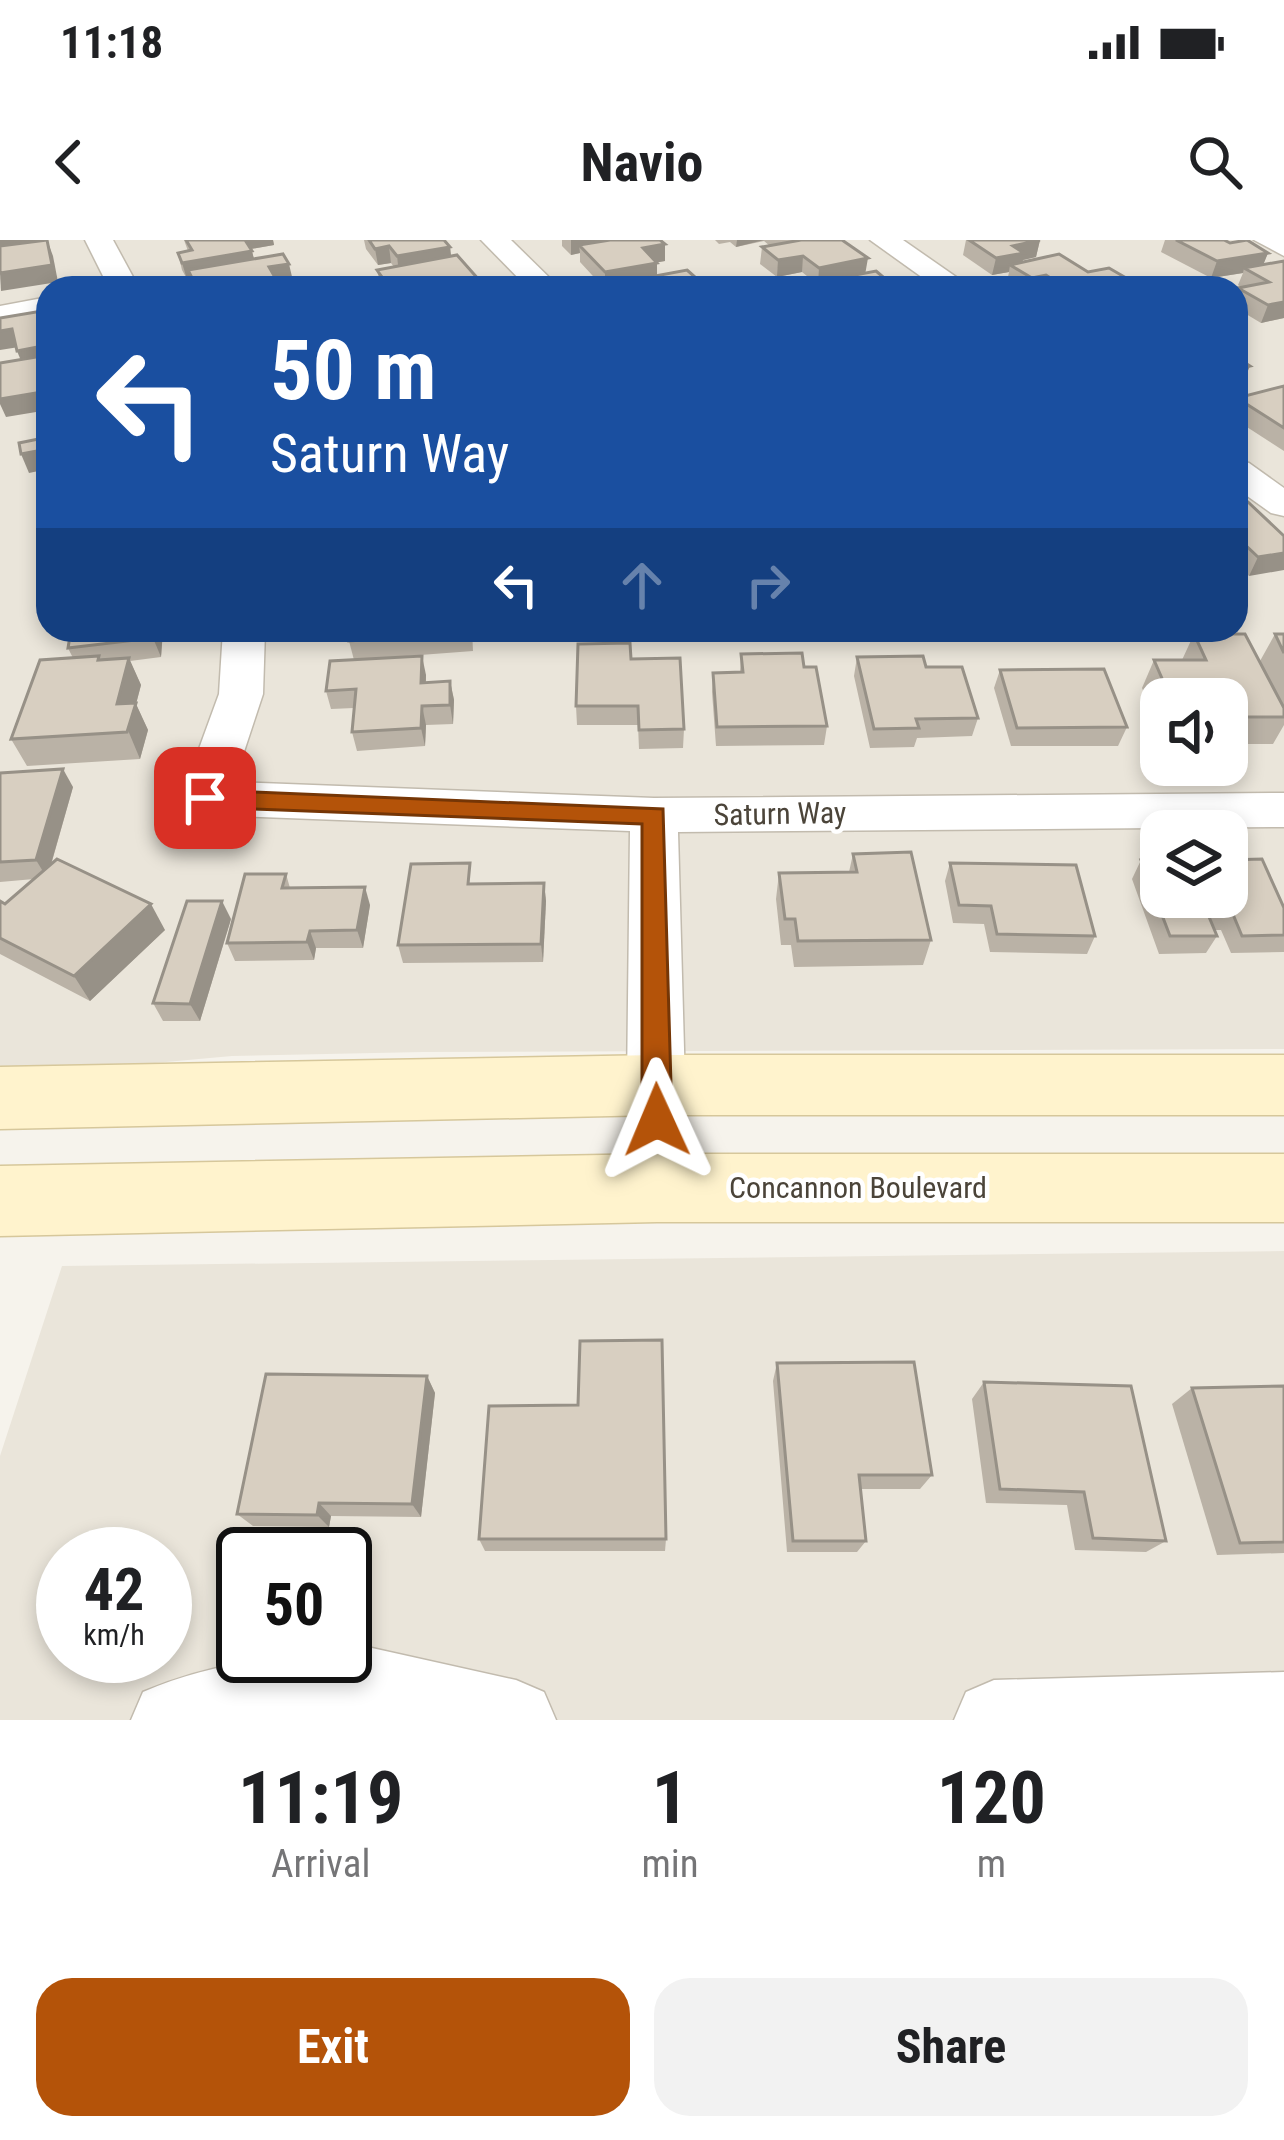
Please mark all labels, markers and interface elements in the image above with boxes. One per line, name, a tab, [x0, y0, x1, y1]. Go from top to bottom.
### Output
text: 11:18	[60, 16, 163, 69]
icon: back	[36, 129, 102, 195]
icon: search	[1182, 129, 1248, 195]
text: Navio	[581, 131, 703, 194]
text: 50 m	[270, 321, 437, 420]
icon: left	[72, 324, 228, 480]
text: Saturn Way	[270, 422, 509, 485]
icon: left	[483, 552, 549, 618]
icon: ahead	[609, 552, 675, 618]
icon: right	[735, 552, 801, 618]
map controls	[1140, 678, 1248, 918]
button: sound	[1140, 678, 1248, 786]
pin	[154, 747, 256, 849]
icon: arrive	[172, 765, 238, 831]
street label: Saturn Way	[713, 795, 847, 832]
button: layers	[1140, 810, 1248, 918]
position arrow	[594, 1057, 720, 1183]
street label: Concannon Boulevard	[729, 1170, 987, 1205]
speed limit sign: 50	[216, 1527, 372, 1683]
text: 42	[84, 1554, 144, 1625]
text: km/h	[83, 1617, 145, 1652]
text: 11:19	[238, 1756, 403, 1841]
text: 1	[652, 1756, 688, 1841]
text: 120	[937, 1756, 1046, 1841]
text: Arrival	[271, 1841, 370, 1887]
text: min	[641, 1841, 699, 1887]
text: m	[977, 1841, 1006, 1887]
button: Exit	[36, 1978, 630, 2116]
button: Share	[654, 1978, 1248, 2116]

